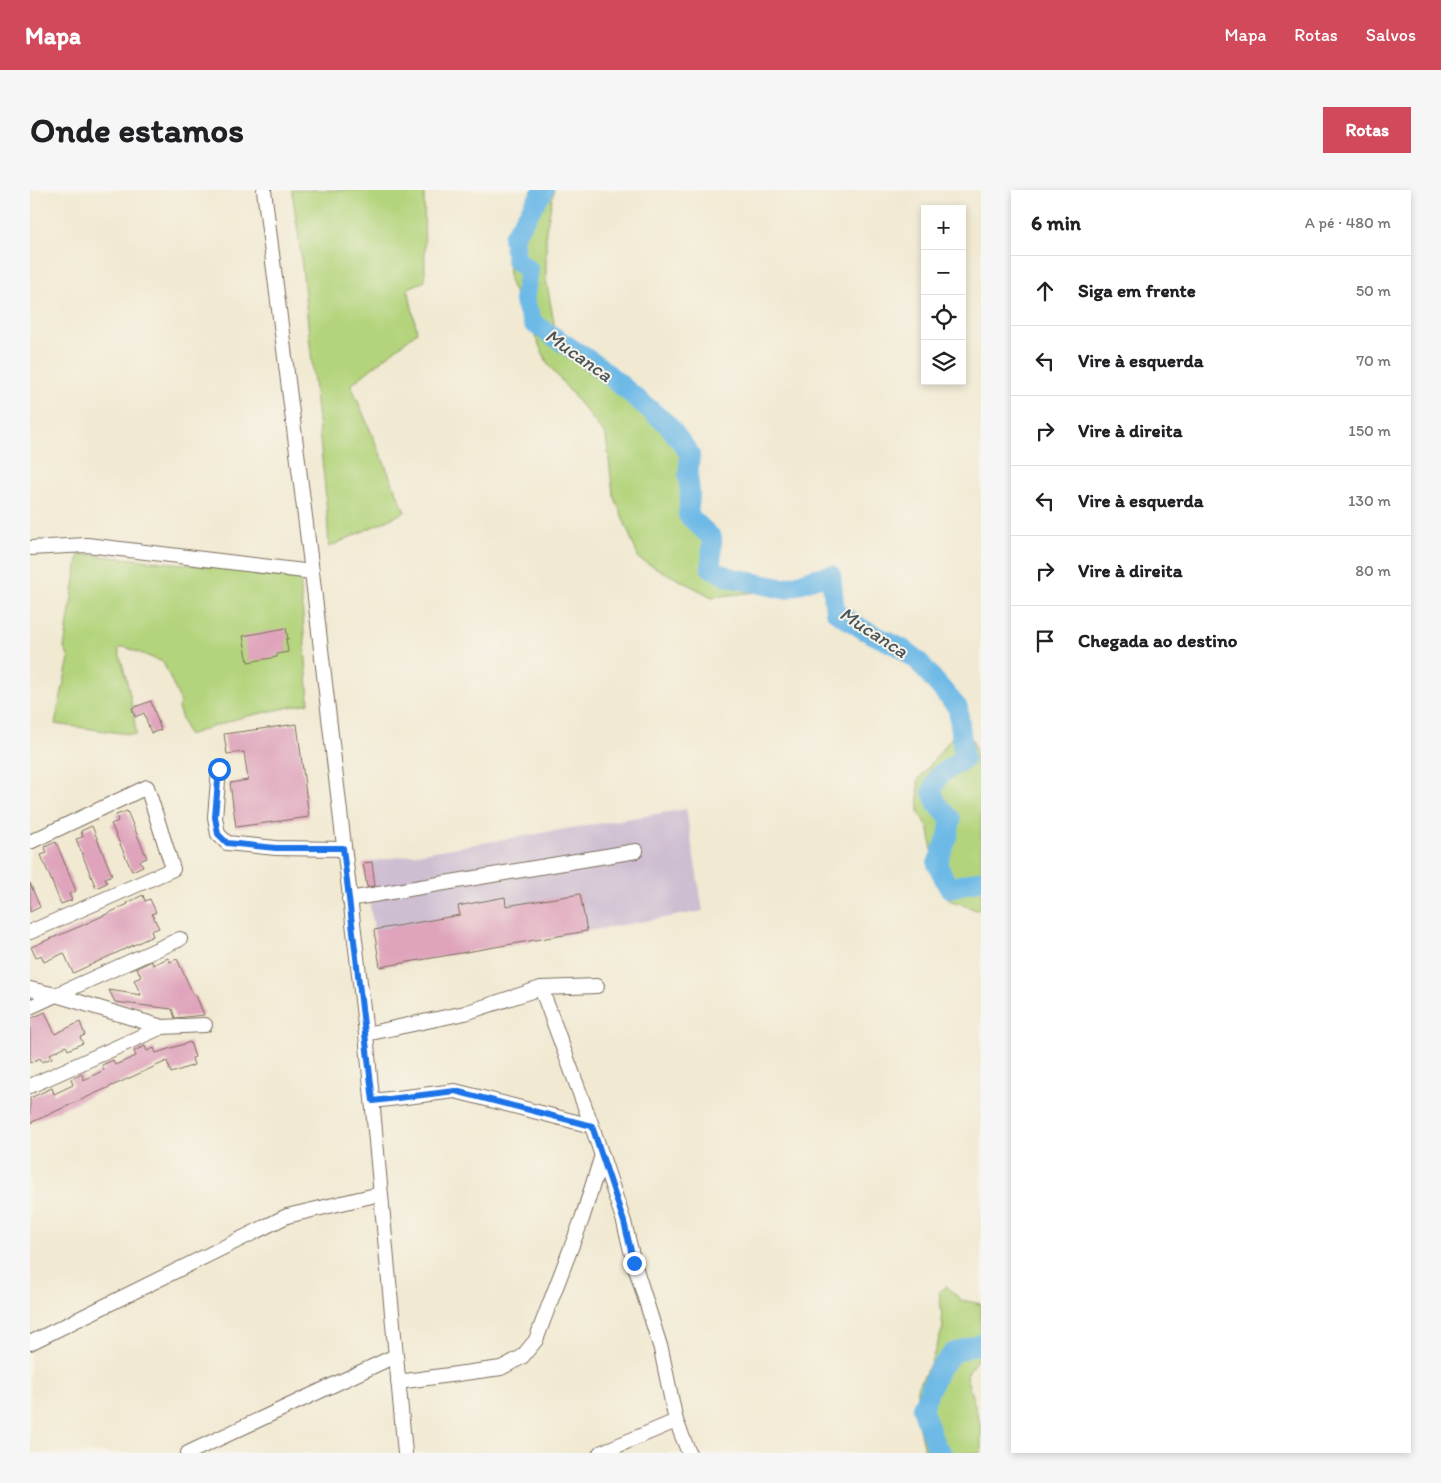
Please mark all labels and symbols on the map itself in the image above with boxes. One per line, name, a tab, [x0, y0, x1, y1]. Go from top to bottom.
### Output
water label: Mucanca	[541, 323, 618, 387]
water label: Mucanca	[835, 601, 913, 663]
route start	[208, 758, 231, 781]
route end	[623, 1252, 646, 1275]

